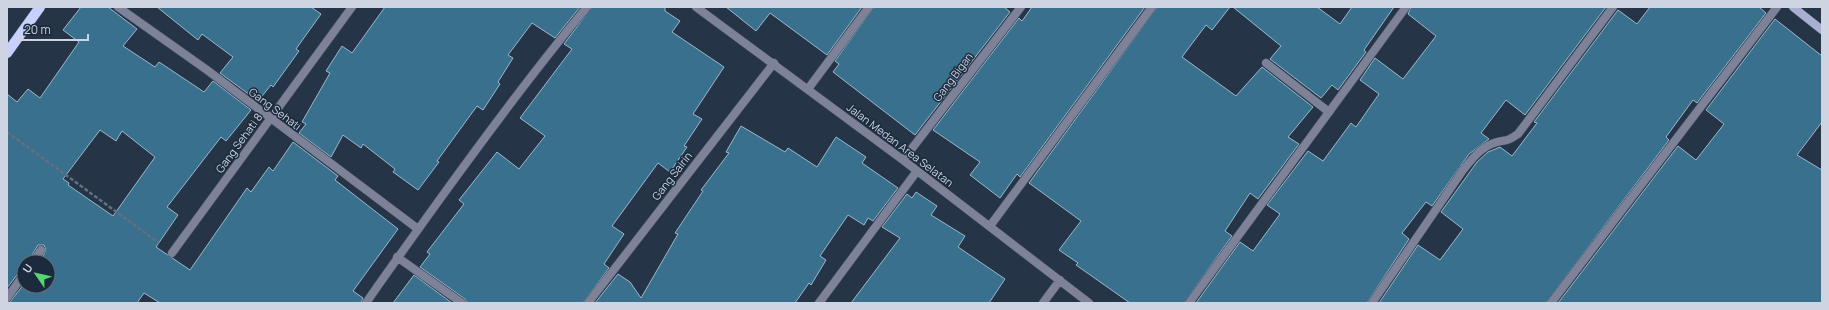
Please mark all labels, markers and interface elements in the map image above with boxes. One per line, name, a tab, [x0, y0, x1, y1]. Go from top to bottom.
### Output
scale bar	[18, 16, 88, 42]
text: 20 m	[24, 21, 51, 38]
street label: Gang Bigan	[929, 49, 976, 104]
street label: Gang Sehati	[246, 84, 305, 133]
street label: Jalan Medan Area Selatan	[844, 99, 957, 190]
street label: Gang Sehati 8	[212, 110, 265, 176]
street label: Gang Sairin	[648, 148, 695, 203]
north arrow	[16, 254, 56, 294]
text: U	[19, 261, 36, 276]

